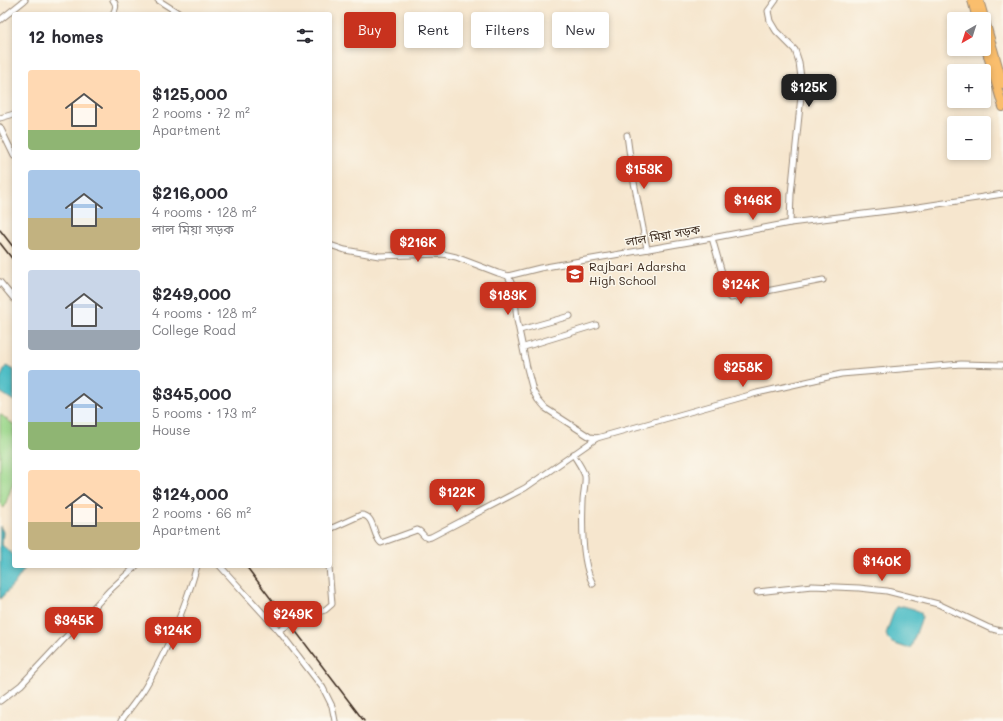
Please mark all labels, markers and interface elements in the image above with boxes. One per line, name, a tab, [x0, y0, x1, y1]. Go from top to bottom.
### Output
chip: Buy	[344, 12, 396, 48]
chip: Rent	[404, 12, 463, 48]
chip: Filters	[471, 12, 544, 48]
chip: New	[552, 12, 609, 48]
north arrow	[947, 12, 991, 56]
map controls	[947, 12, 991, 160]
text: 12 homes	[28, 25, 104, 47]
icon: filters	[294, 25, 316, 47]
button: +	[947, 64, 991, 108]
pin: $125K	[781, 74, 837, 108]
text: $125K	[790, 78, 828, 95]
text: $125,000	[152, 82, 227, 104]
icon: home	[60, 86, 108, 134]
text: 2 rooms · 72 m²	[152, 104, 250, 121]
button: −	[947, 116, 991, 160]
text: Apartment	[152, 121, 221, 138]
pin: $153K	[616, 156, 672, 190]
text: $153K	[625, 160, 663, 177]
text: $216,000	[152, 181, 228, 203]
icon: home	[60, 186, 108, 234]
pin: $146K	[725, 187, 781, 221]
text: $146K	[734, 191, 772, 208]
text: 4 rooms · 128 m²	[152, 203, 257, 220]
text: লাল মিয়া সড়ক	[152, 220, 234, 237]
street label: লাল মিয়া সড়ক	[623, 221, 702, 250]
pin: $216K	[390, 229, 446, 263]
text: $216K	[399, 233, 437, 250]
place label: Rajbari Adarsha High School	[589, 258, 686, 288]
school or university icon: Rajbari Adarsha High School	[564, 263, 586, 285]
pin: $124K	[713, 271, 769, 305]
text: $124K	[722, 275, 760, 292]
text: $249,000	[152, 282, 231, 304]
pin: $183K	[480, 282, 536, 316]
icon: home	[60, 286, 108, 334]
text: $183K	[489, 286, 527, 303]
text: 4 rooms · 128 m²	[152, 304, 257, 321]
text: College Road	[152, 321, 236, 338]
pin: $258K	[715, 354, 771, 388]
text: $258K	[723, 358, 763, 375]
text: $345,000	[152, 382, 231, 404]
icon: home	[60, 386, 108, 434]
text: 5 rooms · 173 m²	[152, 404, 256, 421]
text: House	[152, 421, 190, 438]
pin: $122K	[429, 479, 485, 513]
text: $124,000	[152, 482, 228, 504]
text: $122K	[439, 483, 475, 500]
icon: home	[60, 486, 108, 534]
text: 2 rooms · 66 m²	[152, 504, 251, 521]
text: Apartment	[152, 521, 221, 538]
pin: $140K	[854, 548, 910, 582]
text: $140K	[863, 552, 901, 569]
pin: $249K	[265, 601, 321, 635]
text: $249K	[273, 605, 313, 622]
pin: $345K	[46, 607, 102, 641]
text: $345K	[54, 611, 94, 628]
pin: $124K	[145, 617, 201, 651]
text: $124K	[154, 621, 192, 638]

